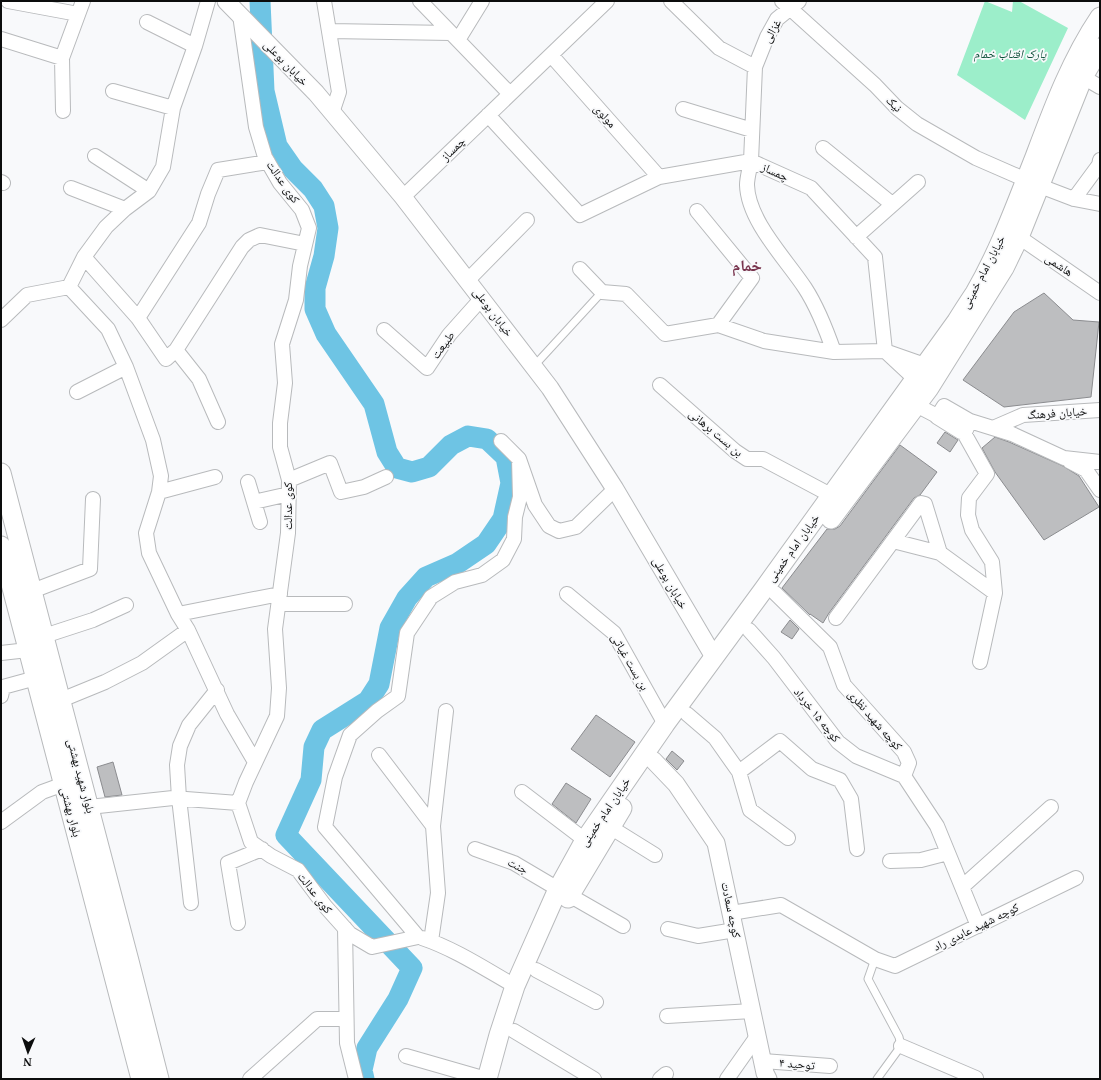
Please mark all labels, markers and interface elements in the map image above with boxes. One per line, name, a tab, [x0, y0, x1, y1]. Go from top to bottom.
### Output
street label: غزالی	[758, 16, 785, 46]
street label: خیابان بوعلی	[260, 36, 313, 90]
park label: پارک افتاب خمام	[974, 45, 1047, 62]
street label: نیک	[882, 92, 906, 116]
street label: مولوی	[590, 100, 621, 131]
street label: چمساز	[436, 132, 469, 165]
street label: کوی عدالت	[263, 157, 304, 206]
street label: چمساز	[758, 157, 792, 185]
street label: خیابان امام خمینی	[956, 232, 1009, 311]
street label: هاشمی	[1042, 249, 1077, 280]
district label: خمام	[732, 254, 762, 277]
street label: خیابان بوعلی	[469, 284, 518, 340]
street label: طبيعت	[427, 327, 458, 362]
street label: خیابان فرهنگ	[1026, 402, 1088, 423]
street label: بن بست برهانی	[685, 405, 747, 460]
street label: کوی عدالت	[279, 482, 296, 530]
street label: خیابان امام خمینی	[762, 510, 823, 585]
street label: خیابان بوعلی	[649, 554, 692, 612]
street label: بن بست غیاثی	[607, 630, 654, 693]
street label: کوچه ۱۵ خرداد	[790, 684, 845, 746]
street label: کوچه شهید نظری	[844, 686, 907, 754]
street label: بلوار شهید بهشتی	[63, 737, 100, 815]
street label: خیابان امام خمینی	[575, 773, 634, 850]
street label: بلوار بهشتی	[57, 785, 86, 839]
street label: جنت	[505, 853, 532, 878]
street label: کوی عدالت	[294, 869, 337, 917]
street label: کوچه سعادت	[717, 880, 746, 940]
street label: کوچه شهید عابدی راد	[930, 898, 1022, 955]
north arrow	[8, 1032, 48, 1072]
street label: توحید ۴	[778, 1053, 816, 1074]
text: N	[23, 1055, 32, 1070]

